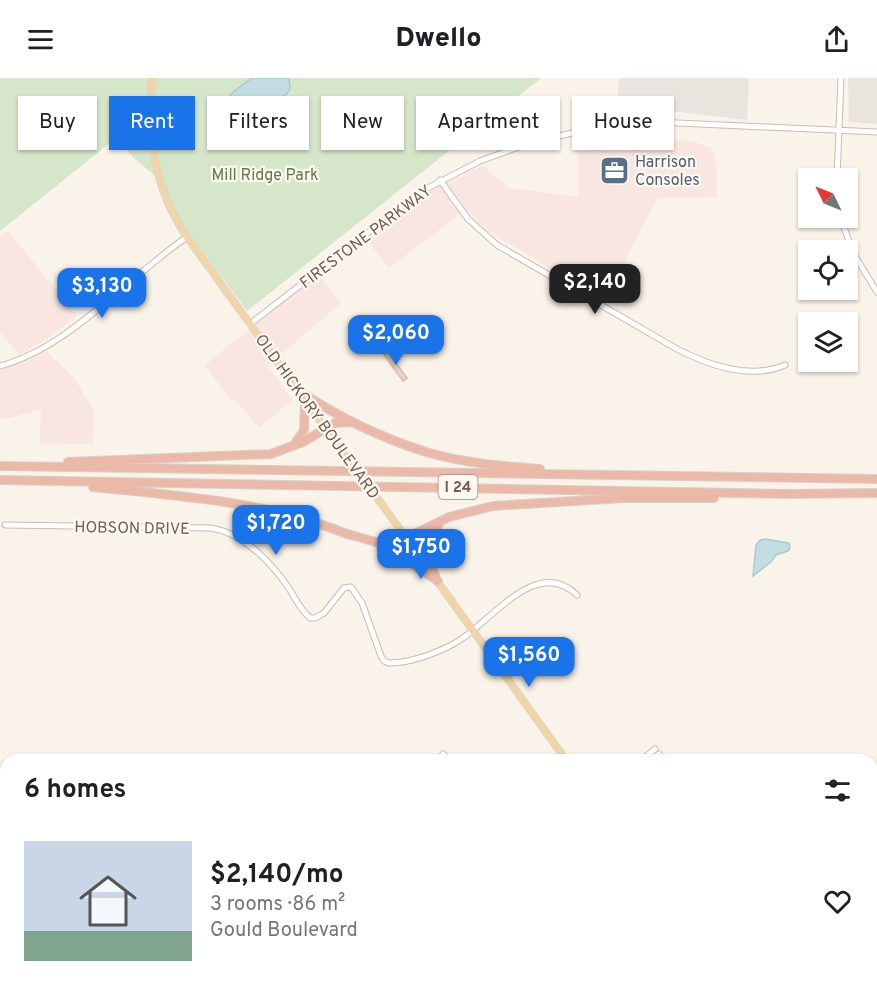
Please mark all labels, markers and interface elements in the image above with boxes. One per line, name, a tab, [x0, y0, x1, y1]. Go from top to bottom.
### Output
text: Dwello	[395, 22, 482, 56]
icon: menu	[24, 23, 57, 56]
icon: share	[820, 23, 853, 56]
chip: Buy	[18, 96, 97, 150]
chip: Rent	[109, 96, 195, 150]
chip: Filters	[207, 96, 309, 150]
chip: New	[321, 96, 404, 150]
chip: Apartment	[416, 96, 560, 150]
chip: House	[572, 96, 674, 150]
place label: Harrison Consoles	[635, 153, 700, 191]
office icon: Harrison Consoles	[598, 154, 630, 186]
park label: Mill Ridge Park	[211, 166, 319, 186]
north arrow	[798, 168, 858, 228]
map controls	[798, 168, 858, 372]
street label: FIRESTONE PARKWAY	[296, 181, 436, 294]
button: locate	[798, 240, 858, 300]
pin: $2,140	[546, 264, 644, 315]
pin: $3,130	[53, 268, 151, 319]
text: $2,140	[563, 270, 627, 296]
text: $3,130	[71, 274, 133, 300]
button: layers	[798, 312, 858, 372]
pin: $2,060	[347, 315, 445, 366]
text: $2,060	[362, 321, 430, 347]
street label: OLD HICKORY BOULEVARD	[250, 331, 383, 504]
road number: I 24	[438, 475, 478, 499]
pin: $1,720	[227, 505, 325, 556]
text: $1,720	[246, 511, 306, 537]
street label: HOBSON DRIVE	[74, 518, 190, 540]
pin: $1,750	[372, 529, 470, 580]
text: $1,750	[391, 535, 451, 561]
pin: $1,560	[480, 637, 578, 688]
text: $1,560	[498, 643, 560, 669]
text: 6 homes	[24, 774, 126, 807]
icon: filters	[821, 774, 854, 807]
text: $2,140/mo	[210, 859, 344, 892]
icon: home	[72, 865, 144, 937]
icon: heart	[821, 885, 854, 918]
text: 3 rooms · 86 m²	[210, 892, 345, 918]
text: Gould Boulevard	[210, 918, 358, 944]

